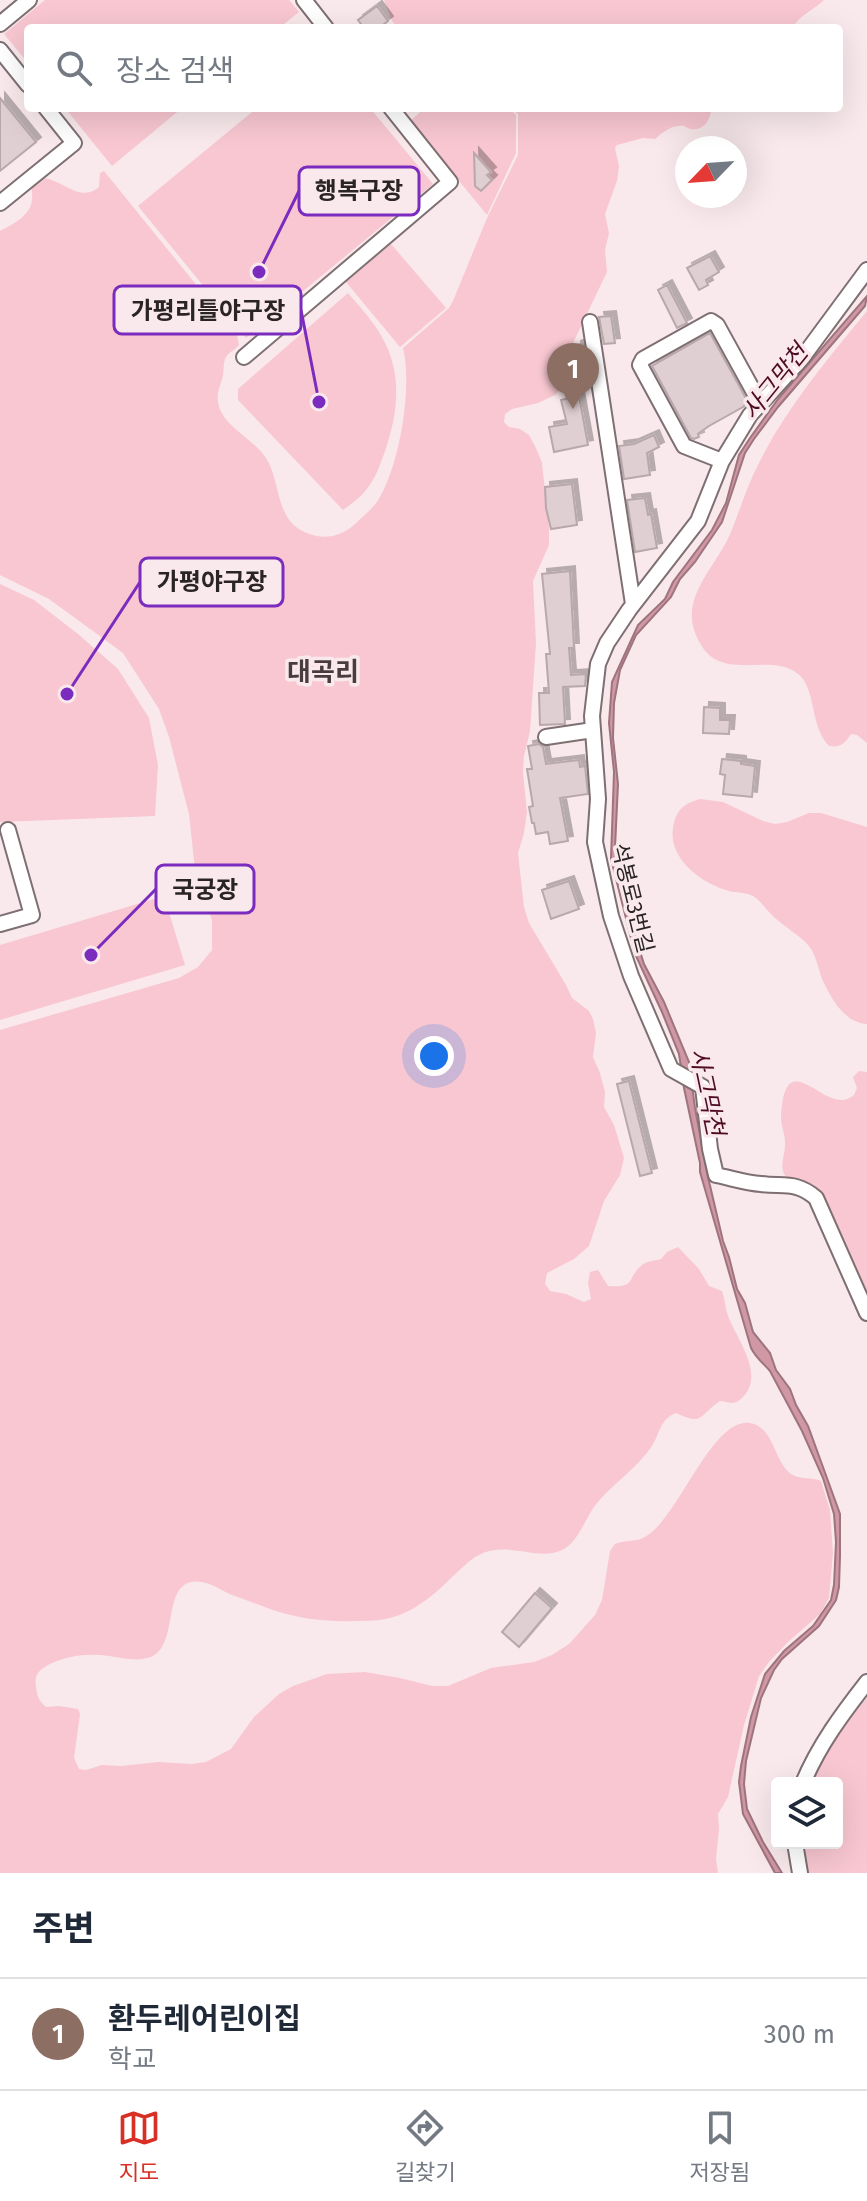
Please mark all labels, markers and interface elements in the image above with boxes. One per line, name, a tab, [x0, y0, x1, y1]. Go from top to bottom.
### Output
search box	[24, 24, 843, 112]
icon: search	[52, 46, 96, 90]
text: 장소 검색	[116, 53, 234, 89]
north arrow	[675, 136, 747, 208]
callout: 행복구장	[299, 167, 419, 215]
text: 행복구장	[315, 177, 403, 205]
callout: 가평리틀야구장	[114, 286, 301, 334]
text: 가평리틀야구장	[131, 297, 285, 325]
water label: 사그막천	[736, 337, 816, 425]
pin: 1	[547, 343, 599, 409]
callout: 가평야구장	[140, 558, 283, 606]
text: 가평야구장	[157, 568, 267, 596]
district label: 대곡리	[287, 657, 359, 688]
street label: 석봉로3번길	[606, 840, 659, 956]
callout: 국궁장	[156, 865, 254, 913]
text: 국궁장	[172, 876, 238, 904]
your location	[414, 1036, 454, 1076]
water label: 사그막천	[684, 1046, 730, 1141]
map controls	[771, 1777, 843, 1849]
button: layers	[771, 1777, 843, 1849]
text: 주변	[32, 1908, 95, 1949]
text: 환두레어린이집	[108, 2001, 301, 2037]
text: 1	[52, 2019, 64, 2050]
text: 300 m	[764, 2019, 835, 2050]
text: 학교	[108, 2044, 156, 2075]
tab: 지도	[117, 2106, 161, 2186]
tab: 길찾기	[395, 2106, 456, 2186]
tab: 저장됨	[689, 2106, 750, 2186]

